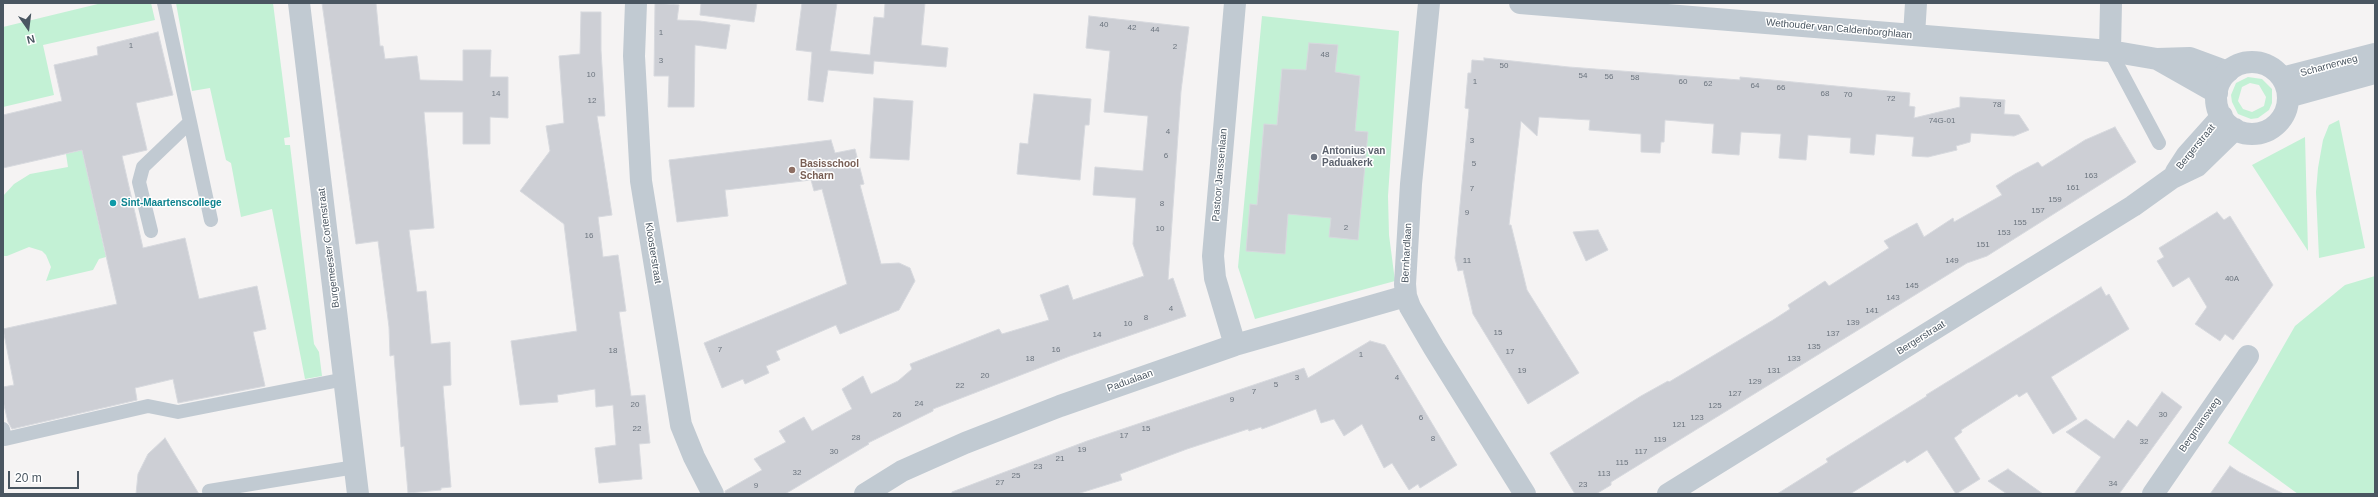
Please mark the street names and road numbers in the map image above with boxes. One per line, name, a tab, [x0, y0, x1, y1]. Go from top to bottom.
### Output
street label: Wethouder van Caldenborghlaan	[1765, 17, 1913, 41]
street label: Scharnerweg	[2299, 53, 2359, 79]
street label: Bergerstraat	[2174, 122, 2218, 172]
street label: Pastoor Janssenlaan	[1210, 128, 1230, 222]
street label: Burgemeester Cortenstraat	[316, 187, 342, 309]
street label: Kloosterstraat	[642, 222, 664, 284]
street label: Bernhardlaan	[1399, 223, 1415, 283]
street label: Bergerstraat	[1894, 318, 1948, 358]
street label: Padualaan	[1105, 367, 1155, 395]
street label: Bergmansweg	[2177, 395, 2223, 455]

